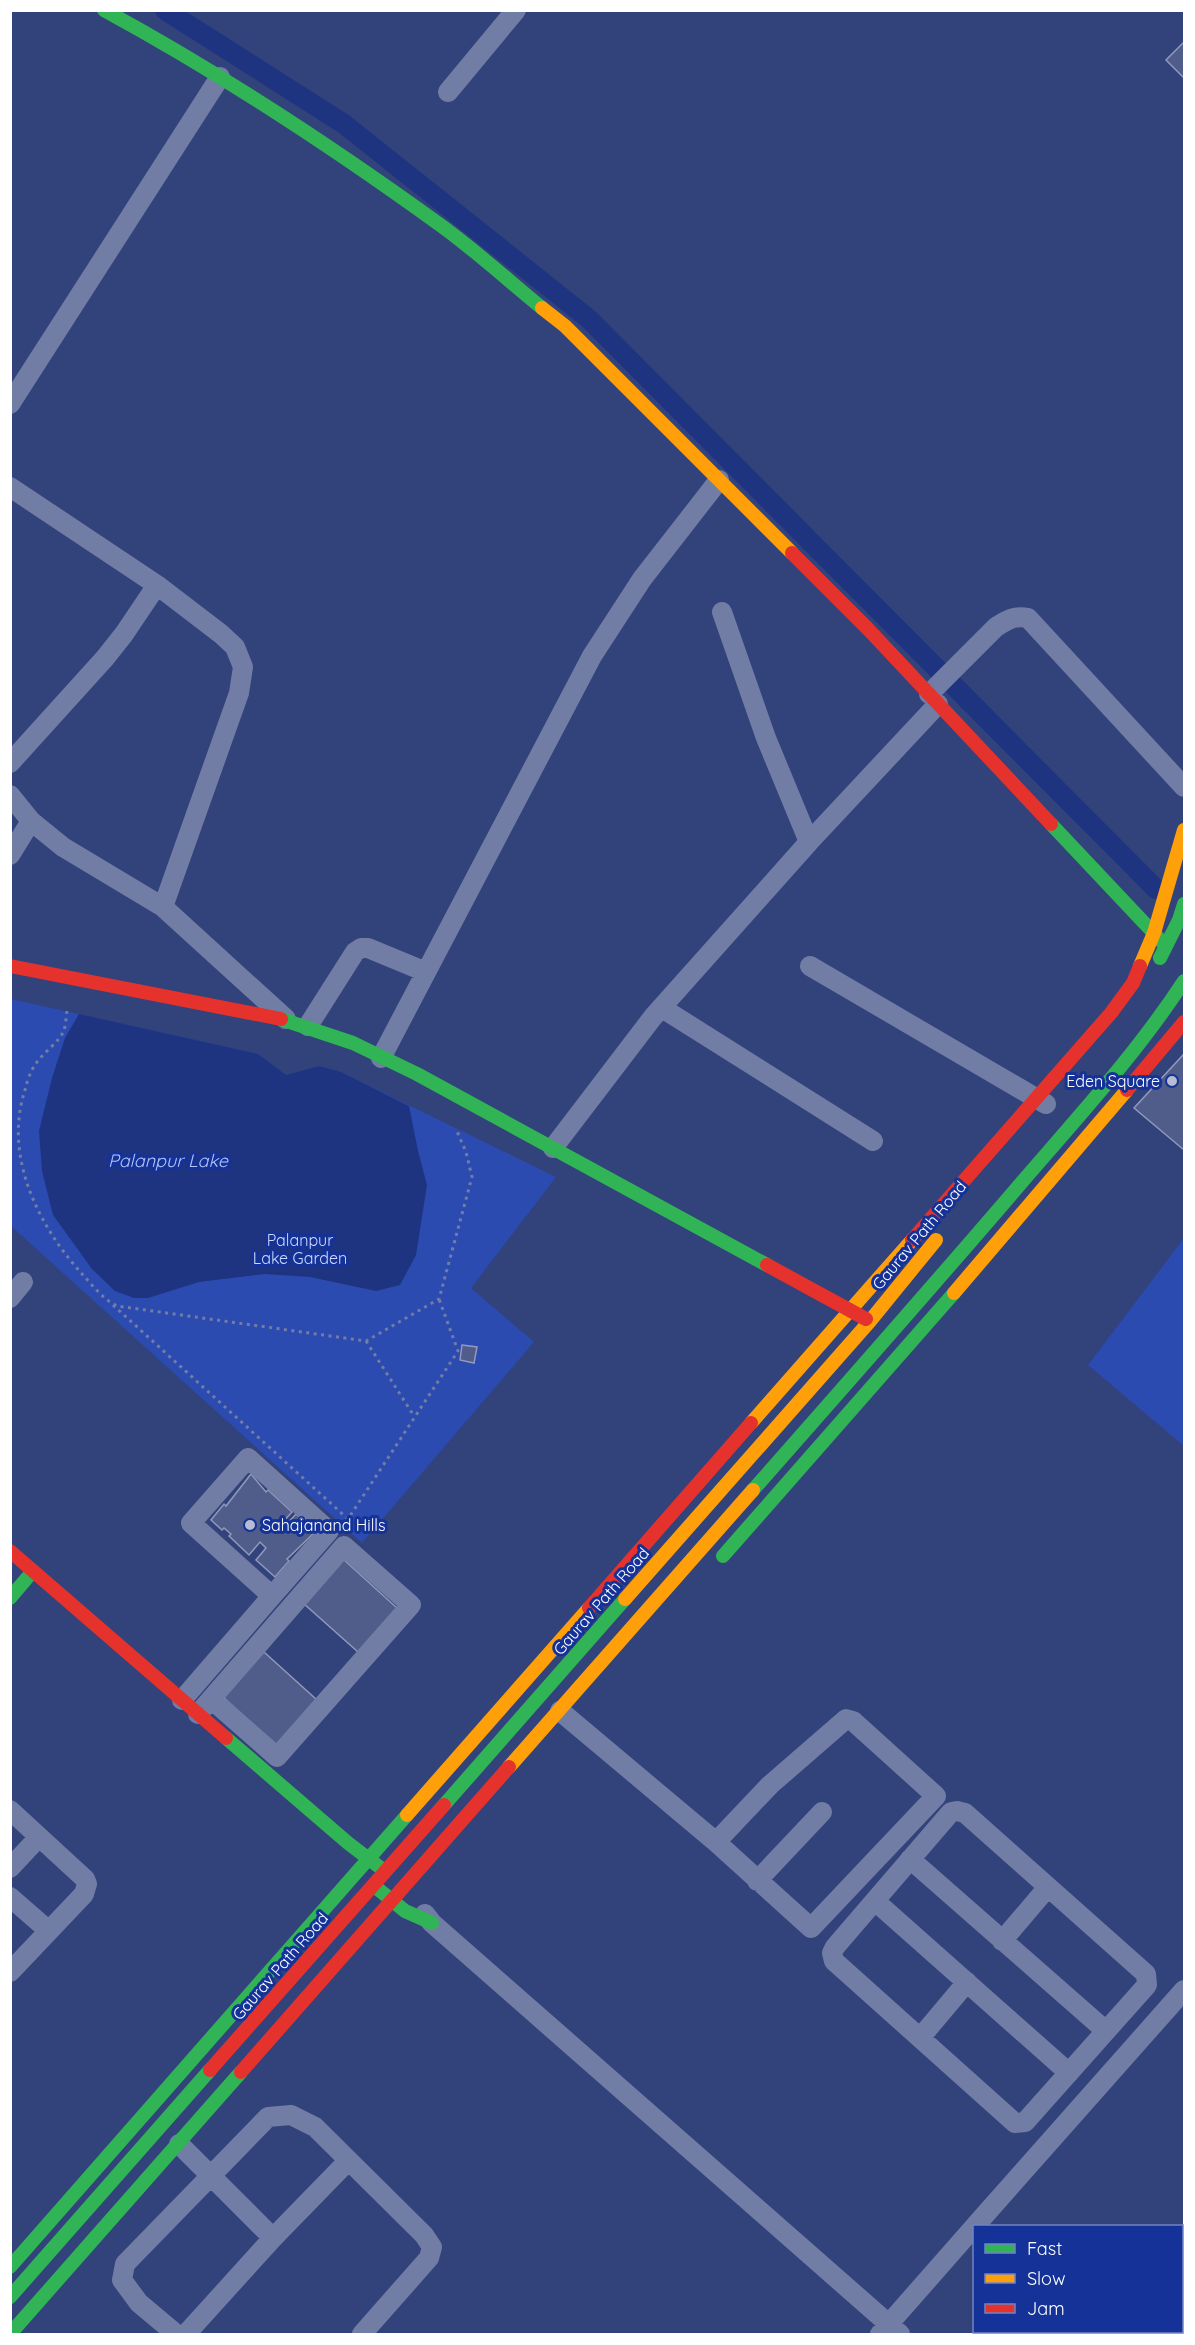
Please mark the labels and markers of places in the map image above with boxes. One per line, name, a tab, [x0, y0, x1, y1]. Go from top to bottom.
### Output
place label: Eden Square	[1066, 1071, 1160, 1091]
marker: Eden Square	[1165, 1074, 1179, 1088]
place label: Sahajanand Hills	[262, 1515, 386, 1535]
marker: Sahajanand Hills	[243, 1518, 257, 1532]

